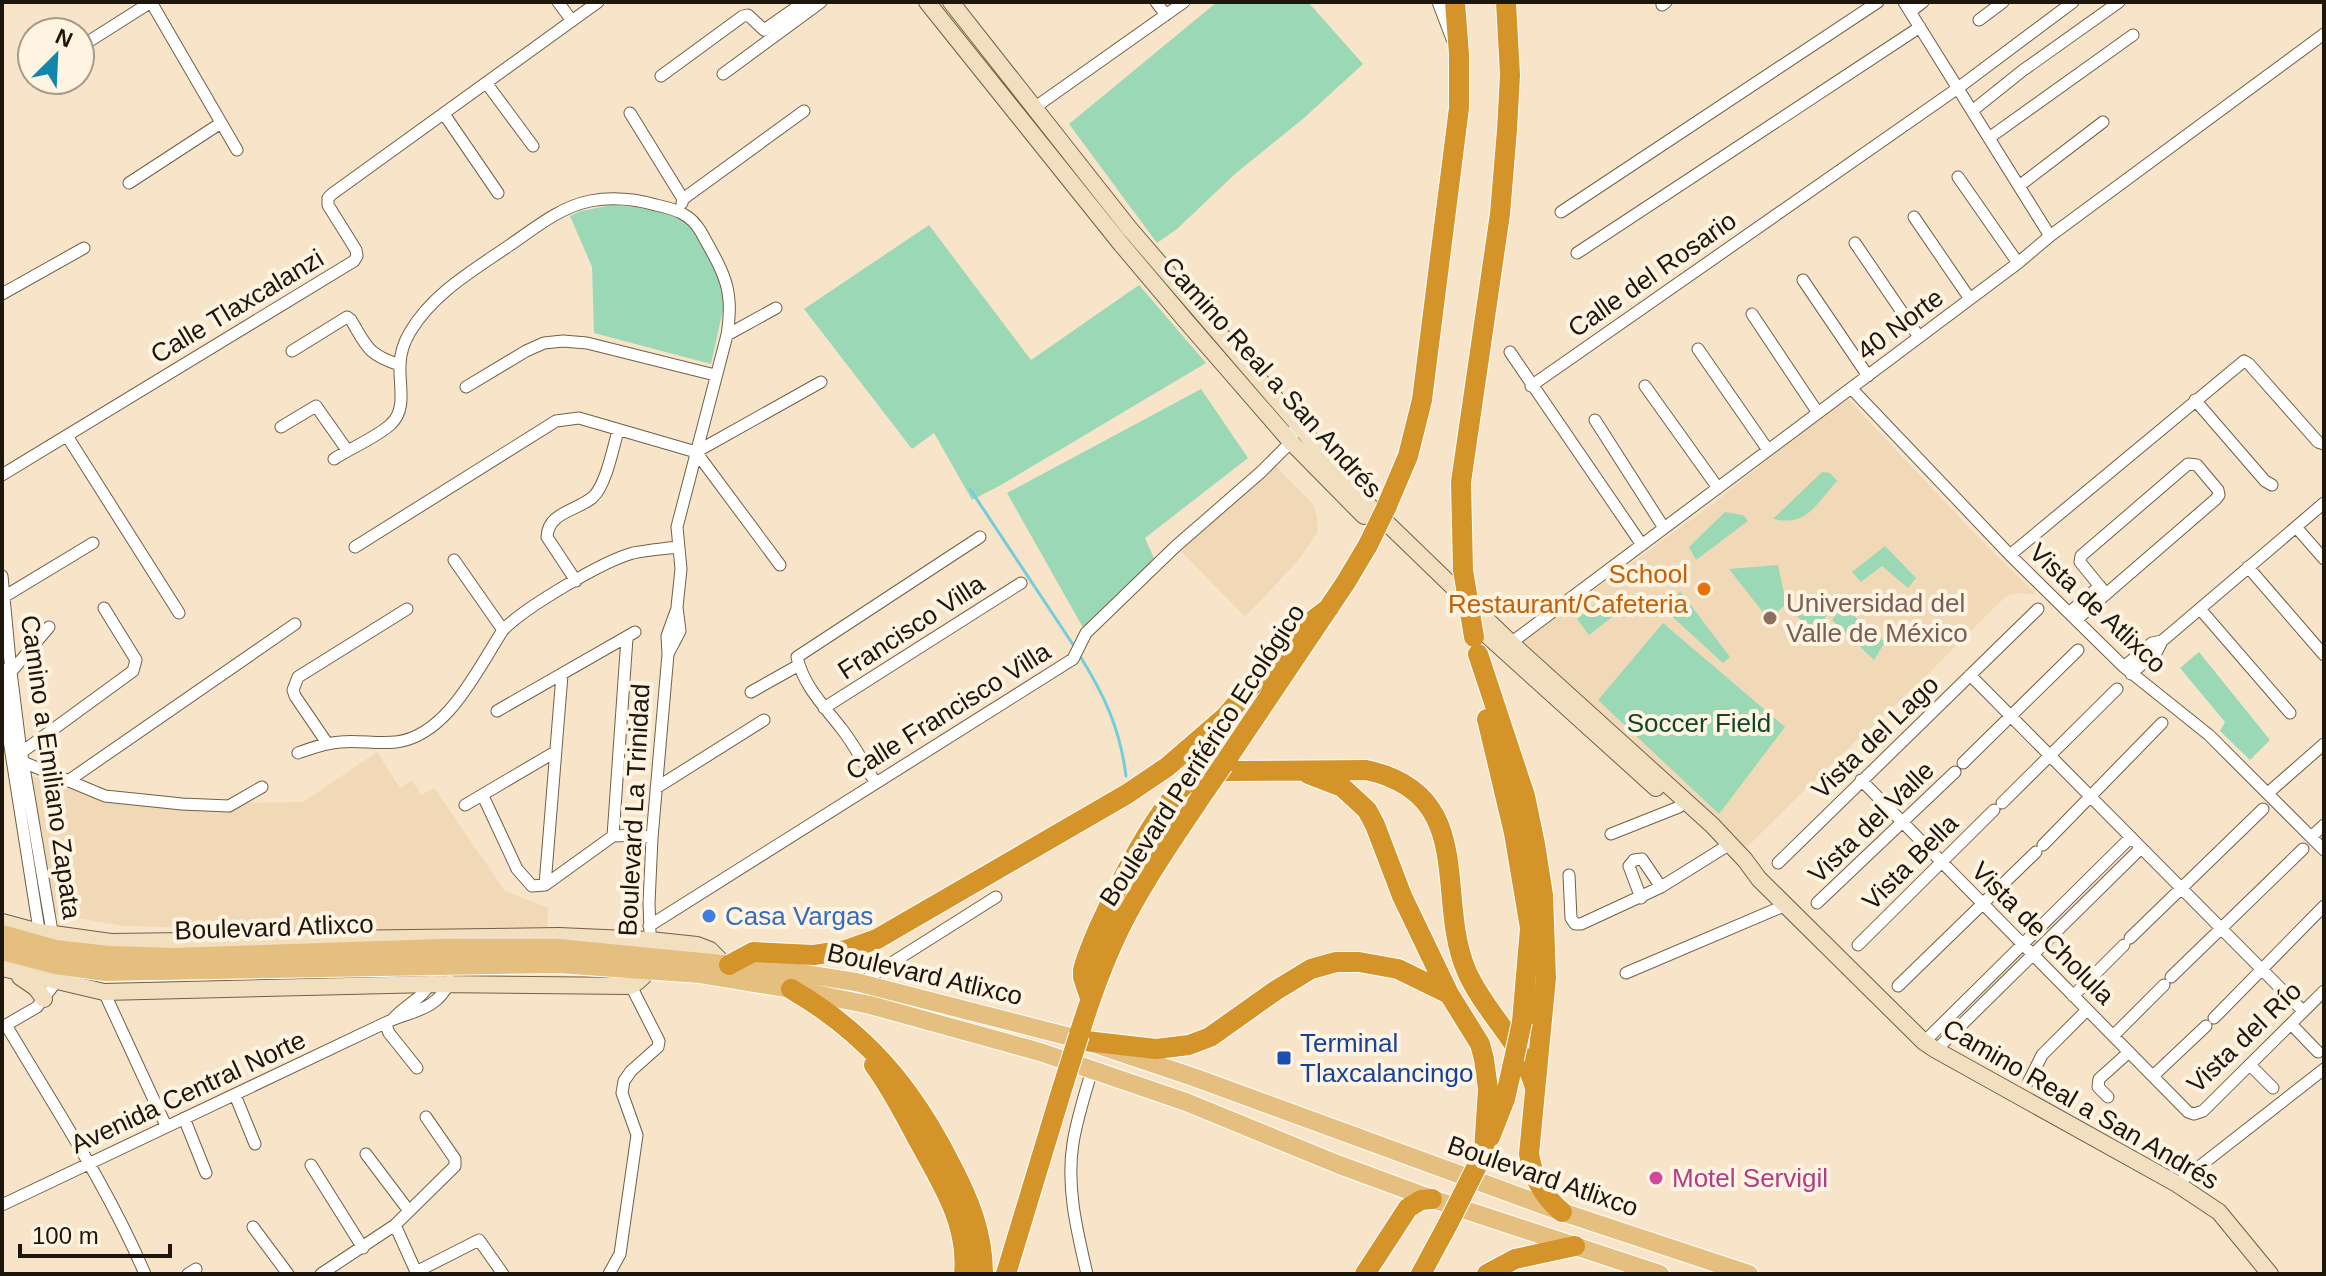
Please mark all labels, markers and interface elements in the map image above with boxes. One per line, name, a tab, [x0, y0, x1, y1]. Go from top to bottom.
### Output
north arrow	[16, 16, 96, 96]
text: N	[52, 24, 76, 53]
street label: Calle del Rosario	[1562, 205, 1742, 343]
street label: Calle Tlaxcalanzi	[145, 243, 329, 369]
street label: Camino Real a San Andrés	[1156, 250, 1388, 504]
street label: 40 Norte	[1851, 282, 1949, 366]
street label: Vista de Atlixco	[2023, 537, 2173, 679]
place label: School Restaurant/Cafeteria	[1448, 559, 1689, 619]
street label: Francisco Villa	[832, 568, 990, 685]
marker: School Restaurant/Cafeteria	[1695, 580, 1713, 598]
place label: Universidad del Valle de México	[1786, 588, 1968, 648]
street label: Boulevard Periférico Ecológico	[1093, 598, 1311, 912]
marker: Universidad del Valle de México	[1761, 609, 1779, 627]
street label: Camino a Emiliano Zapata	[15, 613, 87, 921]
street label: Calle Francisco Villa	[840, 636, 1056, 786]
street label: Vista del Lago	[1805, 669, 1945, 805]
street label: Boulevard La Trinidad	[612, 683, 656, 937]
park label: Soccer Field	[1627, 708, 1771, 738]
street label: Vista del Valle	[1802, 755, 1940, 889]
street label: Vista Bella	[1856, 808, 1964, 916]
street label: Vista de Cholula	[1966, 856, 2121, 1011]
place label: Casa Vargas	[725, 901, 873, 931]
marker: Casa Vargas	[700, 907, 718, 925]
street label: Boulevard Atlixco	[174, 909, 374, 945]
street label: Boulevard Atlixco	[824, 937, 1026, 1011]
street label: Vista del Río	[2181, 975, 2307, 1099]
street label: Camino Real a San Andrés	[1938, 1013, 2224, 1195]
street label: Avenida Central Norte	[66, 1024, 310, 1160]
place label: Terminal Tlaxcalancingo	[1300, 1028, 1473, 1088]
marker: Terminal Tlaxcalancingo	[1275, 1049, 1293, 1067]
street label: Boulevard Atlixco	[1444, 1129, 1642, 1223]
place label: Motel Servigil	[1672, 1163, 1828, 1193]
marker: Motel Servigil	[1647, 1169, 1665, 1187]
scale bar	[20, 1208, 170, 1258]
text: 100 m	[32, 1222, 99, 1249]

